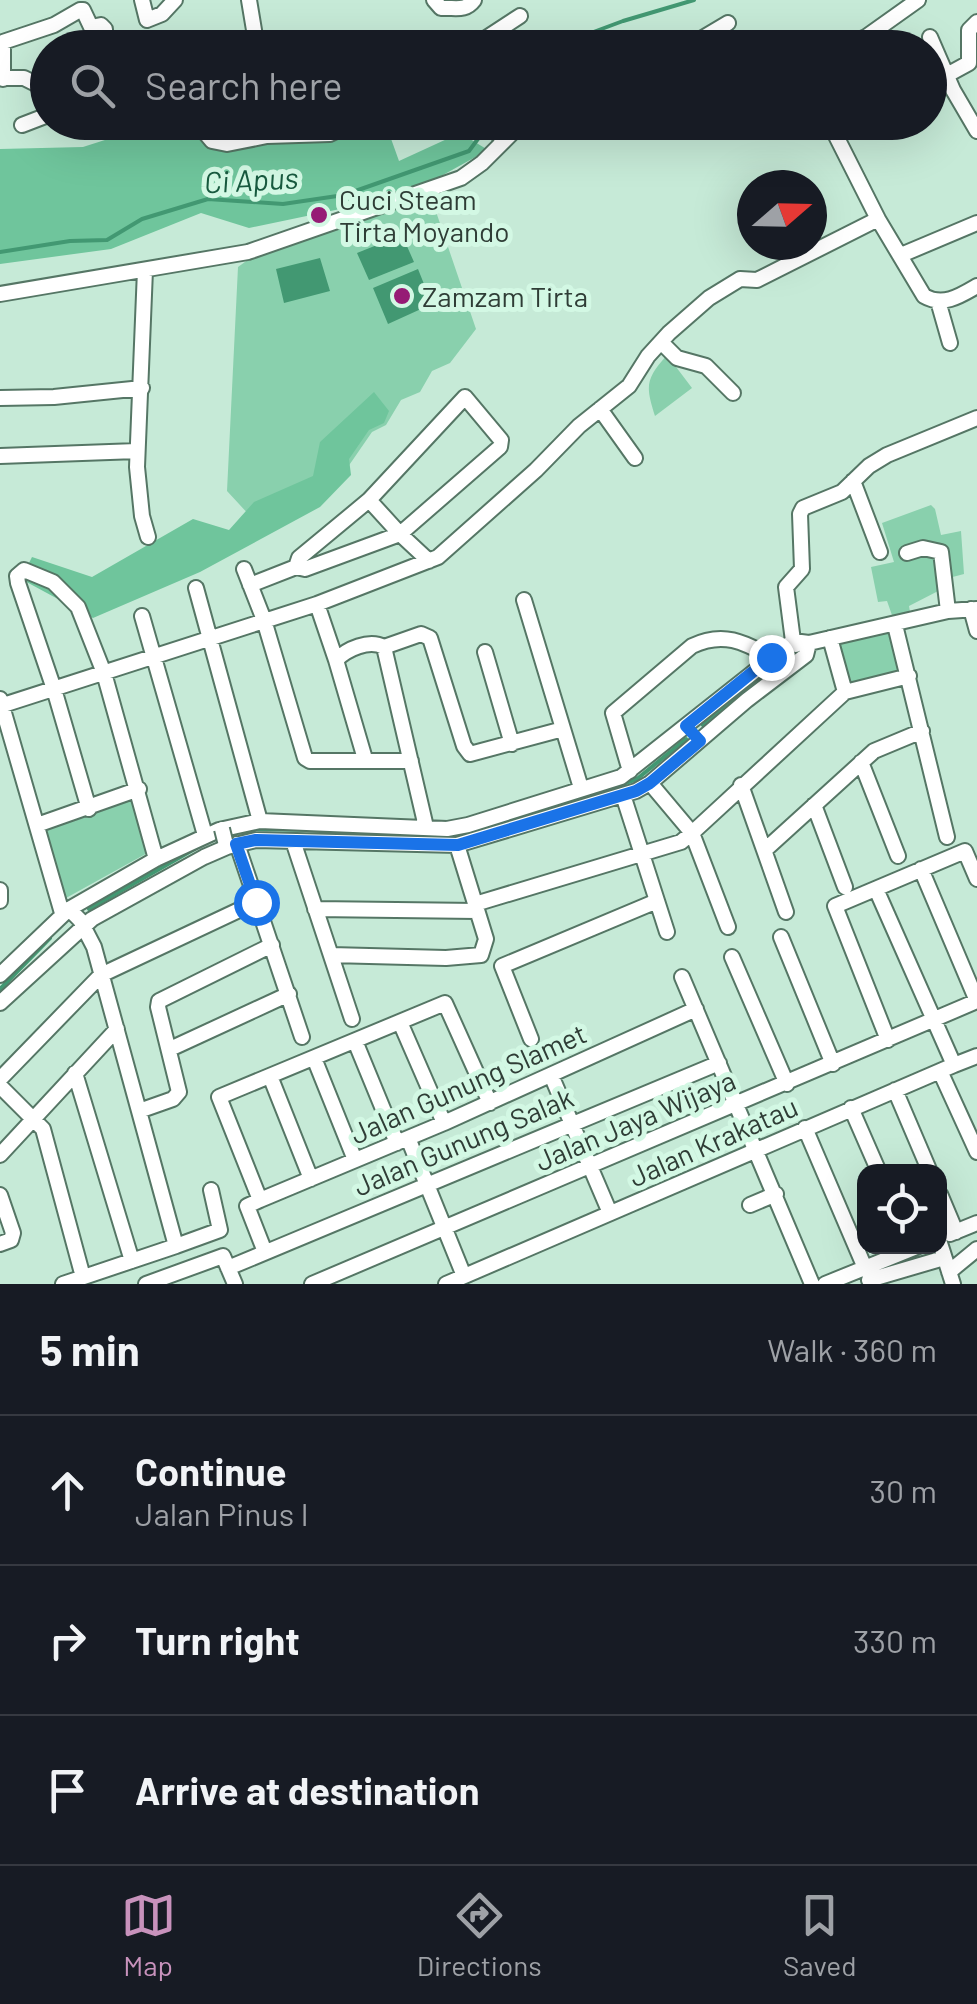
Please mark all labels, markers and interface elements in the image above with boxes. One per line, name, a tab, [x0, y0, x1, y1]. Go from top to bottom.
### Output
search box	[30, 30, 947, 140]
icon: search	[65, 58, 120, 113]
text: Search here	[145, 62, 343, 108]
water label: Ci Apus	[203, 159, 299, 199]
north arrow	[737, 170, 827, 260]
place label: Cuci Steam Tirta Moyando	[339, 182, 509, 248]
marker: Cuci Steam Tirta Moyando	[308, 204, 330, 226]
place label: Zamzam Tirta	[422, 279, 588, 313]
marker: Zamzam Tirta	[391, 285, 413, 307]
route end	[749, 635, 795, 681]
route start	[234, 880, 280, 926]
street label: Jalan Gunung Slamet	[345, 1016, 591, 1150]
street label: Jalan Jaya Wijaya	[530, 1062, 740, 1178]
street label: Jalan Gunung Salak	[348, 1079, 578, 1203]
street label: Jalan Krakatau	[623, 1089, 803, 1193]
map controls	[857, 1164, 947, 1254]
button: locate	[857, 1164, 947, 1254]
text: 5 min	[40, 1324, 140, 1374]
text: Walk · 360 m	[767, 1330, 937, 1368]
text: Continue	[135, 1448, 286, 1494]
icon: ahead	[40, 1463, 95, 1518]
text: 30 m	[870, 1471, 937, 1509]
text: Jalan Pinus I	[135, 1494, 309, 1532]
icon: right	[40, 1613, 95, 1668]
text: Turn right	[135, 1617, 300, 1663]
text: 330 m	[853, 1621, 937, 1659]
icon: arrive	[40, 1763, 95, 1818]
text: Arrive at destination	[135, 1767, 480, 1813]
tab: Map	[121, 1888, 176, 1982]
tab: Directions	[417, 1888, 542, 1982]
tab: Saved	[783, 1888, 856, 1982]

